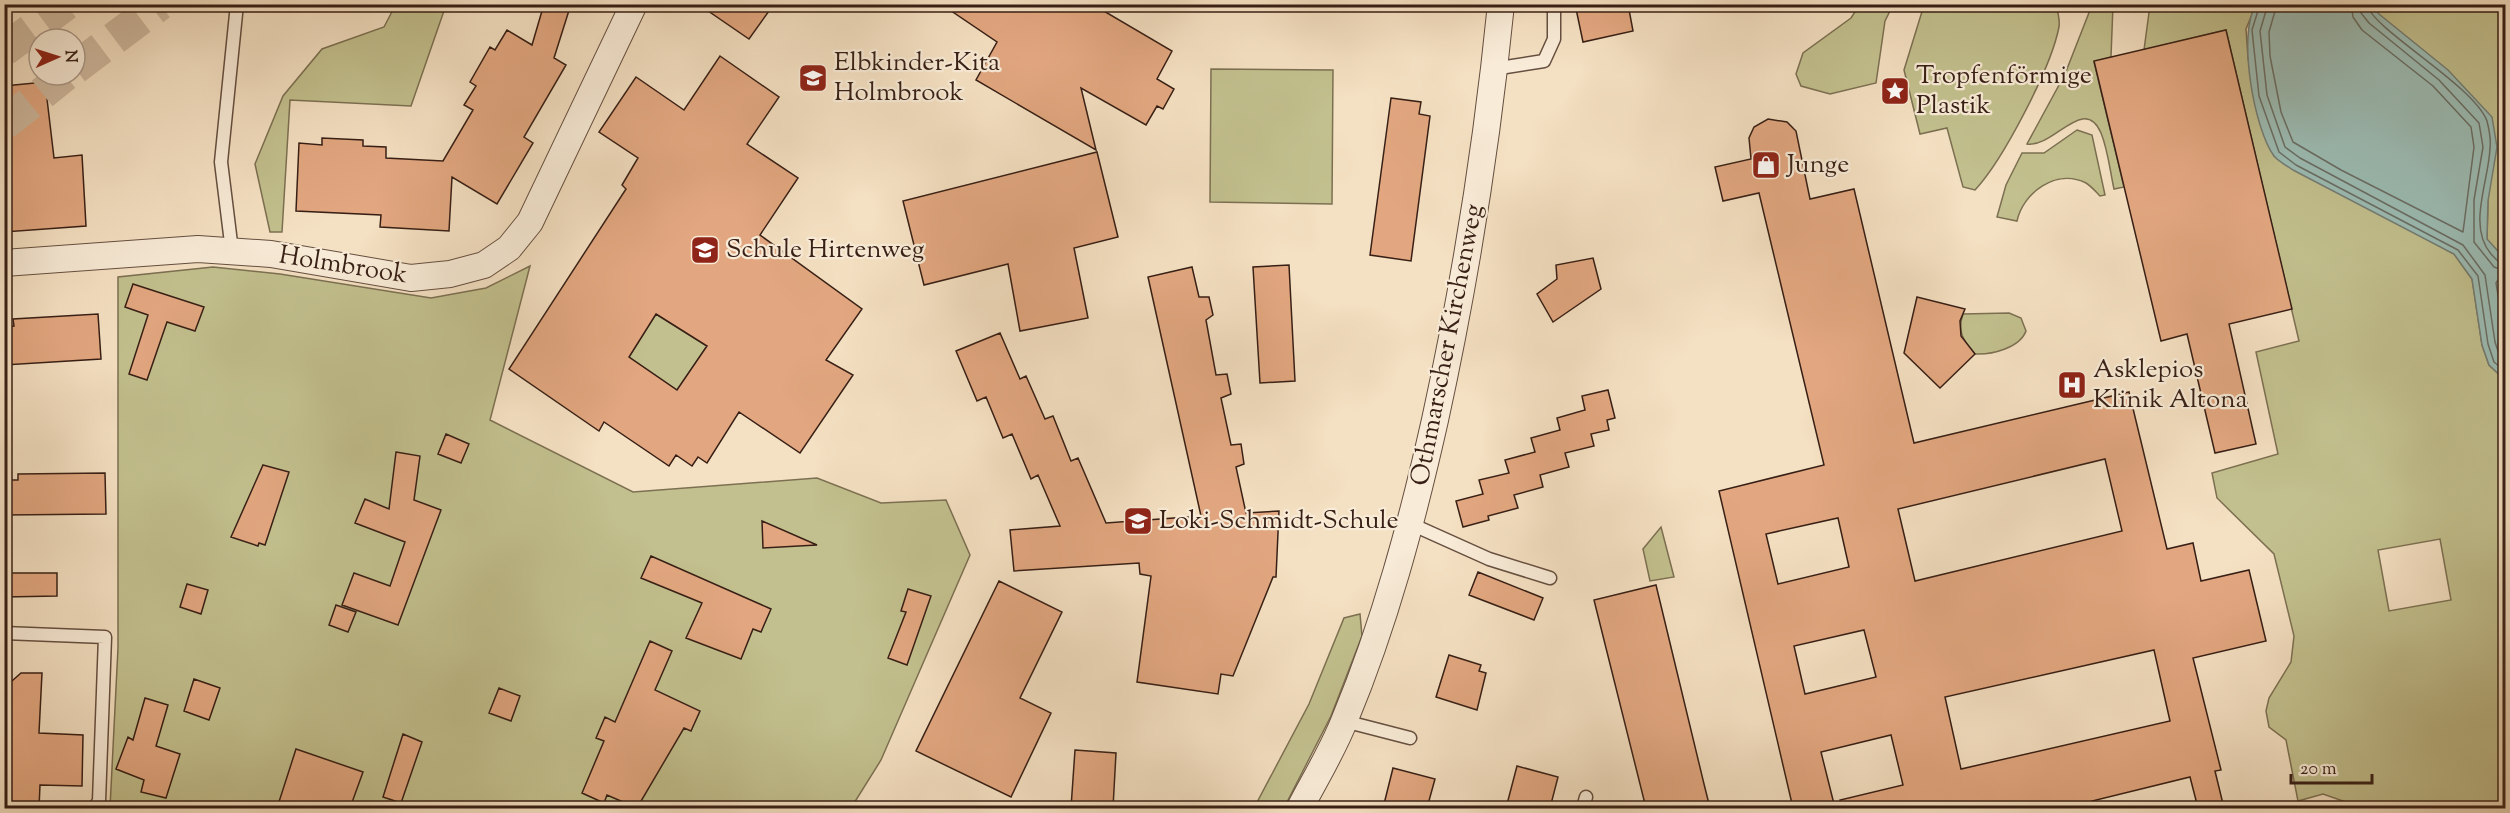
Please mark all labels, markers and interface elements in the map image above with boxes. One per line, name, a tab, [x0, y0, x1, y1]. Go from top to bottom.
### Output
north arrow	[27, 27, 87, 87]
place label: Elbkinder-Kita Holmbrook	[834, 45, 1000, 112]
text: N	[58, 49, 81, 64]
place label: Tropfenförmige Plastik	[1916, 58, 2092, 125]
school or university icon: Elbkinder-Kita Holmbrook	[797, 62, 829, 94]
place icon: Tropfenförmige Plastik	[1879, 75, 1911, 107]
place label: Junge	[1785, 147, 1849, 184]
shop icon: Junge	[1750, 149, 1782, 181]
street label: Othmarscher Kirchenweg	[1403, 201, 1493, 489]
place label: Schule Hirtenweg	[726, 232, 924, 269]
school or university icon: Schule Hirtenweg	[689, 234, 721, 266]
street label: Holmbrook	[276, 238, 410, 294]
place label: Asklepios Klinik Altona	[2093, 352, 2248, 419]
hospital icon: Asklepios Klinik Altona	[2056, 369, 2088, 401]
place label: Loki-Schmidt-Schule	[1159, 503, 1399, 540]
school or university icon: Loki-Schmidt-Schule	[1122, 505, 1154, 537]
scale bar	[2291, 747, 2372, 785]
text: 20 m	[2300, 757, 2337, 783]

